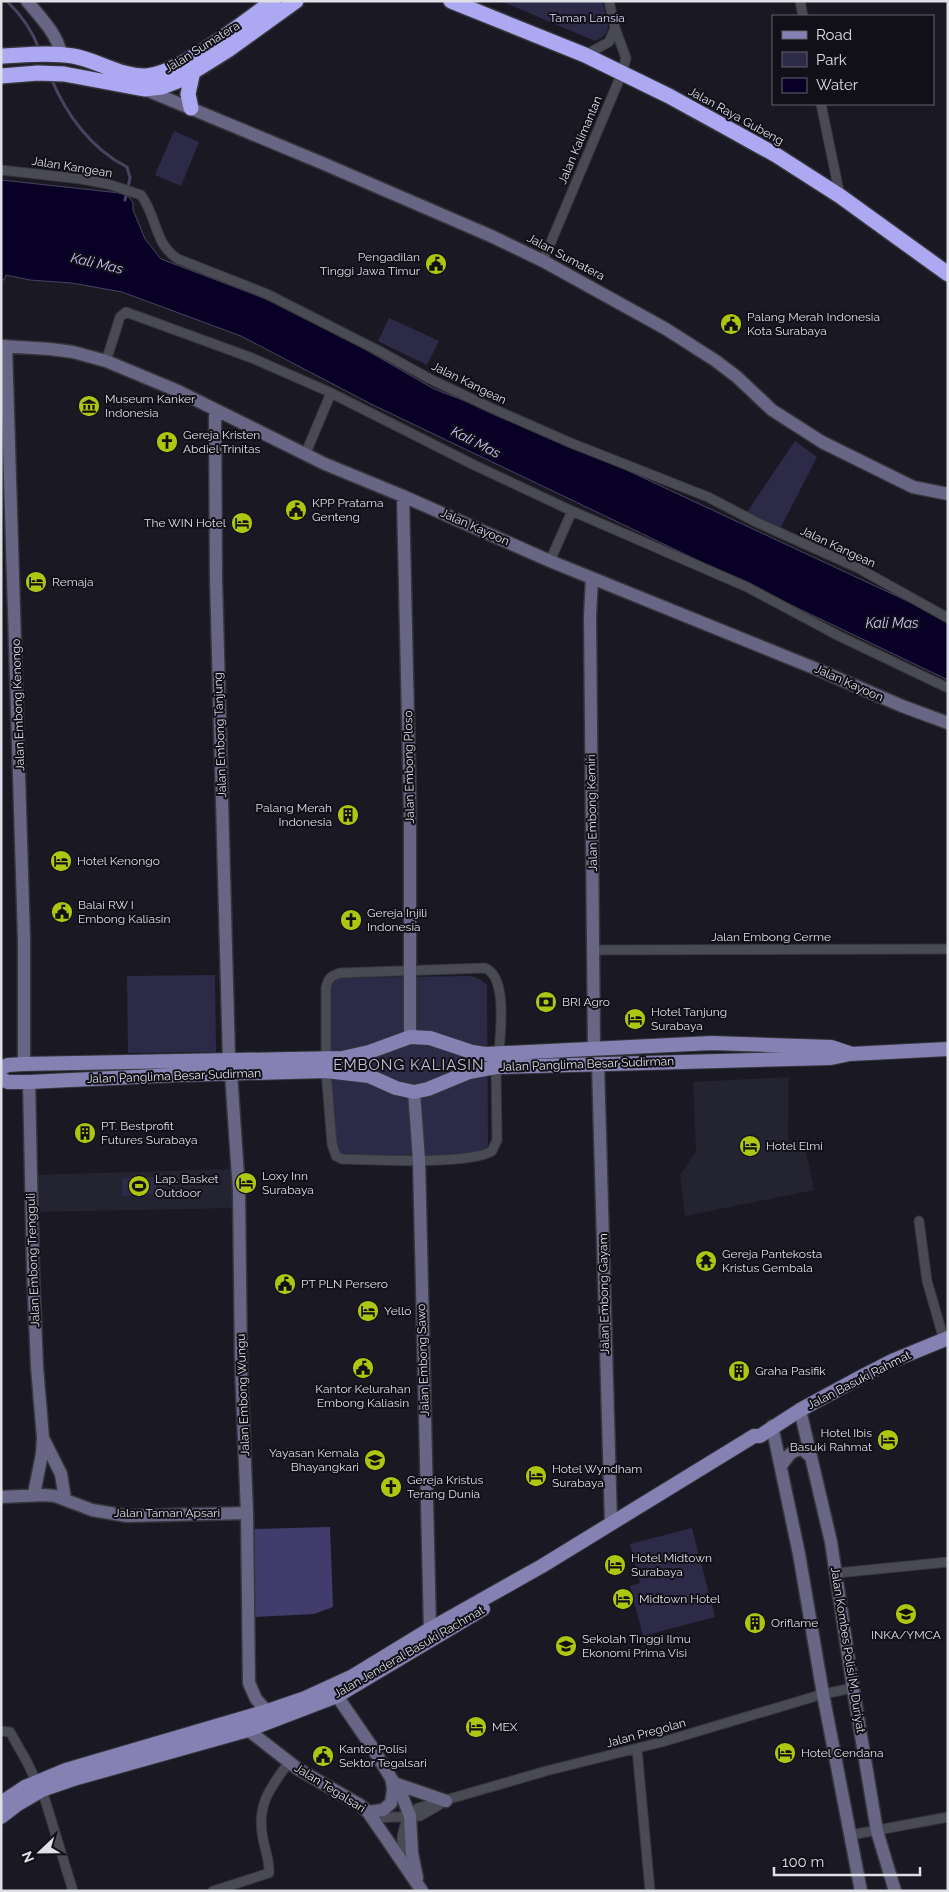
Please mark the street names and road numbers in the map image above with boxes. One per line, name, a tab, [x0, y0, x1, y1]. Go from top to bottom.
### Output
street label: Jalan Sumatera	[162, 18, 242, 76]
street label: Jalan Raya Gubeng	[686, 84, 786, 148]
street label: Jalan Kalimantan	[555, 94, 605, 186]
street label: Jalan Kangean	[31, 154, 113, 180]
street label: Jalan Sumatera	[525, 231, 607, 283]
street label: Jalan Kangean	[429, 359, 509, 407]
street label: Jalan Kayoon	[438, 506, 512, 548]
street label: Jalan Kangean	[798, 523, 878, 571]
street label: Jalan Embong Kenongo	[9, 639, 27, 771]
street label: Jalan Kayoon	[812, 662, 886, 704]
street label: Jalan Embong Tanjung	[211, 672, 229, 798]
street label: Jalan Embong Ploso	[401, 710, 417, 824]
street label: Jalan Embong Kemiri	[584, 754, 600, 872]
street label: Jalan Embong Cerme	[711, 930, 831, 944]
street label: Jalan Panglima Besar Sudirman	[500, 1054, 674, 1074]
street label: Jalan Panglima Besar Sudirman	[87, 1066, 261, 1086]
street label: Jalan Embong Trengguli	[24, 1193, 42, 1327]
street label: Jalan Embong Gayam	[596, 1233, 612, 1355]
street label: Jalan Embong Sawo	[414, 1303, 432, 1417]
street label: Jalan Embong Wungu	[234, 1333, 252, 1457]
street label: Jalan Basuki Rahmat	[805, 1348, 913, 1412]
street label: Jalan Taman Apsari	[114, 1506, 220, 1520]
street label: Jalan Kombes Polisi M. Duriyat	[828, 1566, 868, 1734]
street label: Jalan Jenderal Basuki Rachmat	[331, 1603, 487, 1701]
street label: Jalan Pregolan	[605, 1716, 687, 1750]
street label: Jalan Tegalsari	[292, 1761, 368, 1815]

